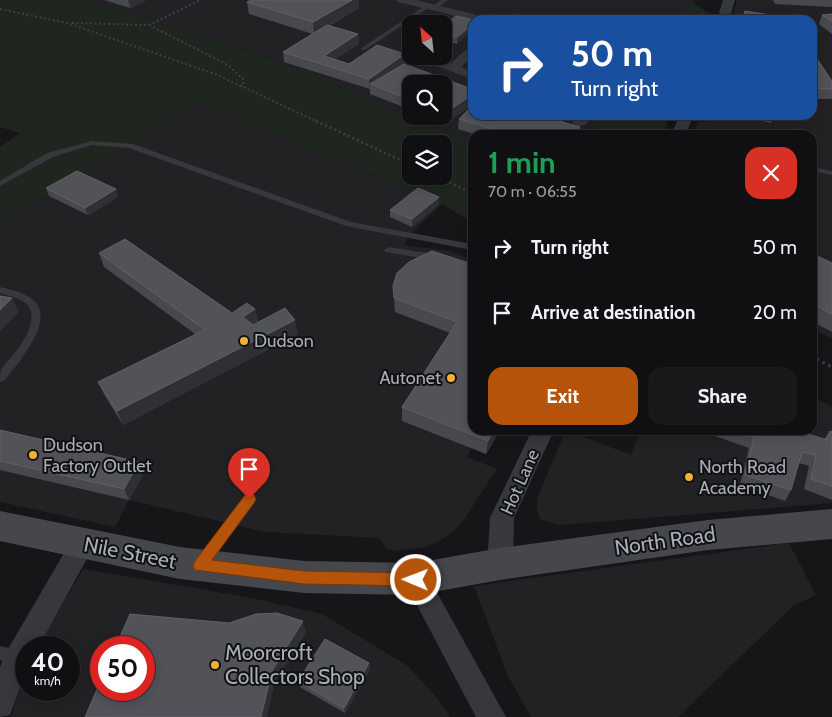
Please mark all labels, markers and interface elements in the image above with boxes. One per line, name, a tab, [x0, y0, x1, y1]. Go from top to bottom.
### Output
north arrow	[402, 15, 452, 65]
map controls	[402, 15, 452, 185]
text: 50 m	[571, 32, 653, 75]
icon: right	[488, 35, 553, 100]
button: search	[402, 75, 452, 125]
text: Turn right	[571, 75, 658, 102]
button: layers	[402, 135, 452, 185]
text: 1 min	[488, 144, 556, 181]
button: close	[745, 147, 797, 199]
text: 70 m · 06:55	[488, 182, 577, 201]
icon: right	[488, 234, 516, 262]
text: Turn right	[531, 236, 609, 259]
text: 50 m	[753, 236, 797, 259]
icon: arrive	[488, 299, 516, 327]
text: Arrive at destination	[531, 301, 695, 324]
text: 20 m	[753, 301, 797, 324]
place label: Dudson	[254, 330, 314, 352]
marker: Dudson	[238, 335, 250, 347]
place label: Autonet	[379, 367, 441, 389]
button: Exit	[488, 367, 638, 425]
button: Share	[648, 367, 797, 425]
marker: Autonet	[445, 372, 457, 384]
place label: Dudson Factory Outlet	[43, 434, 152, 477]
street label: Hot Lane	[496, 446, 544, 518]
pin	[228, 448, 270, 499]
marker: Dudson Factory Outlet	[27, 449, 39, 461]
icon: arrive	[235, 455, 263, 483]
place label: North Road Academy	[699, 456, 786, 499]
marker: North Road Academy	[683, 471, 695, 483]
street label: North Road	[613, 521, 717, 560]
street label: Nile Street	[82, 531, 178, 574]
position arrow	[389, 553, 441, 605]
speed limit sign: 50	[90, 636, 155, 701]
place label: Moorcroft Collectors Shop	[225, 640, 365, 689]
text: 40	[31, 647, 64, 677]
marker: Moorcroft Collectors Shop	[209, 659, 221, 671]
text: km/h	[34, 673, 61, 688]

